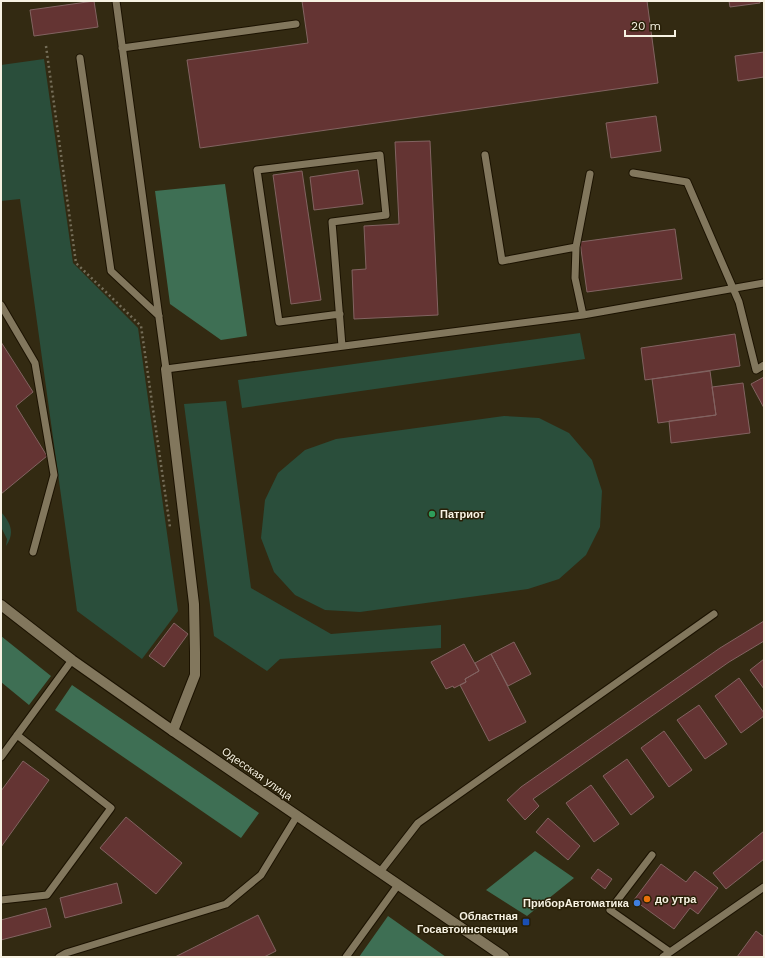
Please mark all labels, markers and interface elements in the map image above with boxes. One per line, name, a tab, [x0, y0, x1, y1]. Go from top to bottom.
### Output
scale bar	[625, 12, 675, 38]
text: 20 m	[631, 19, 661, 33]
place label: Патриот	[440, 508, 485, 521]
marker: Патриот	[427, 509, 437, 519]
street label: Одесская улица	[219, 745, 295, 804]
place label: до утра	[655, 893, 697, 906]
marker: до утра	[642, 894, 652, 904]
place label: ПриборАвтоматика	[523, 897, 630, 910]
marker: ПриборАвтоматика	[632, 898, 642, 908]
place label: Областная Госавтоинспекция	[417, 910, 518, 936]
marker: Областная Госавтоинспекция	[521, 917, 531, 927]

